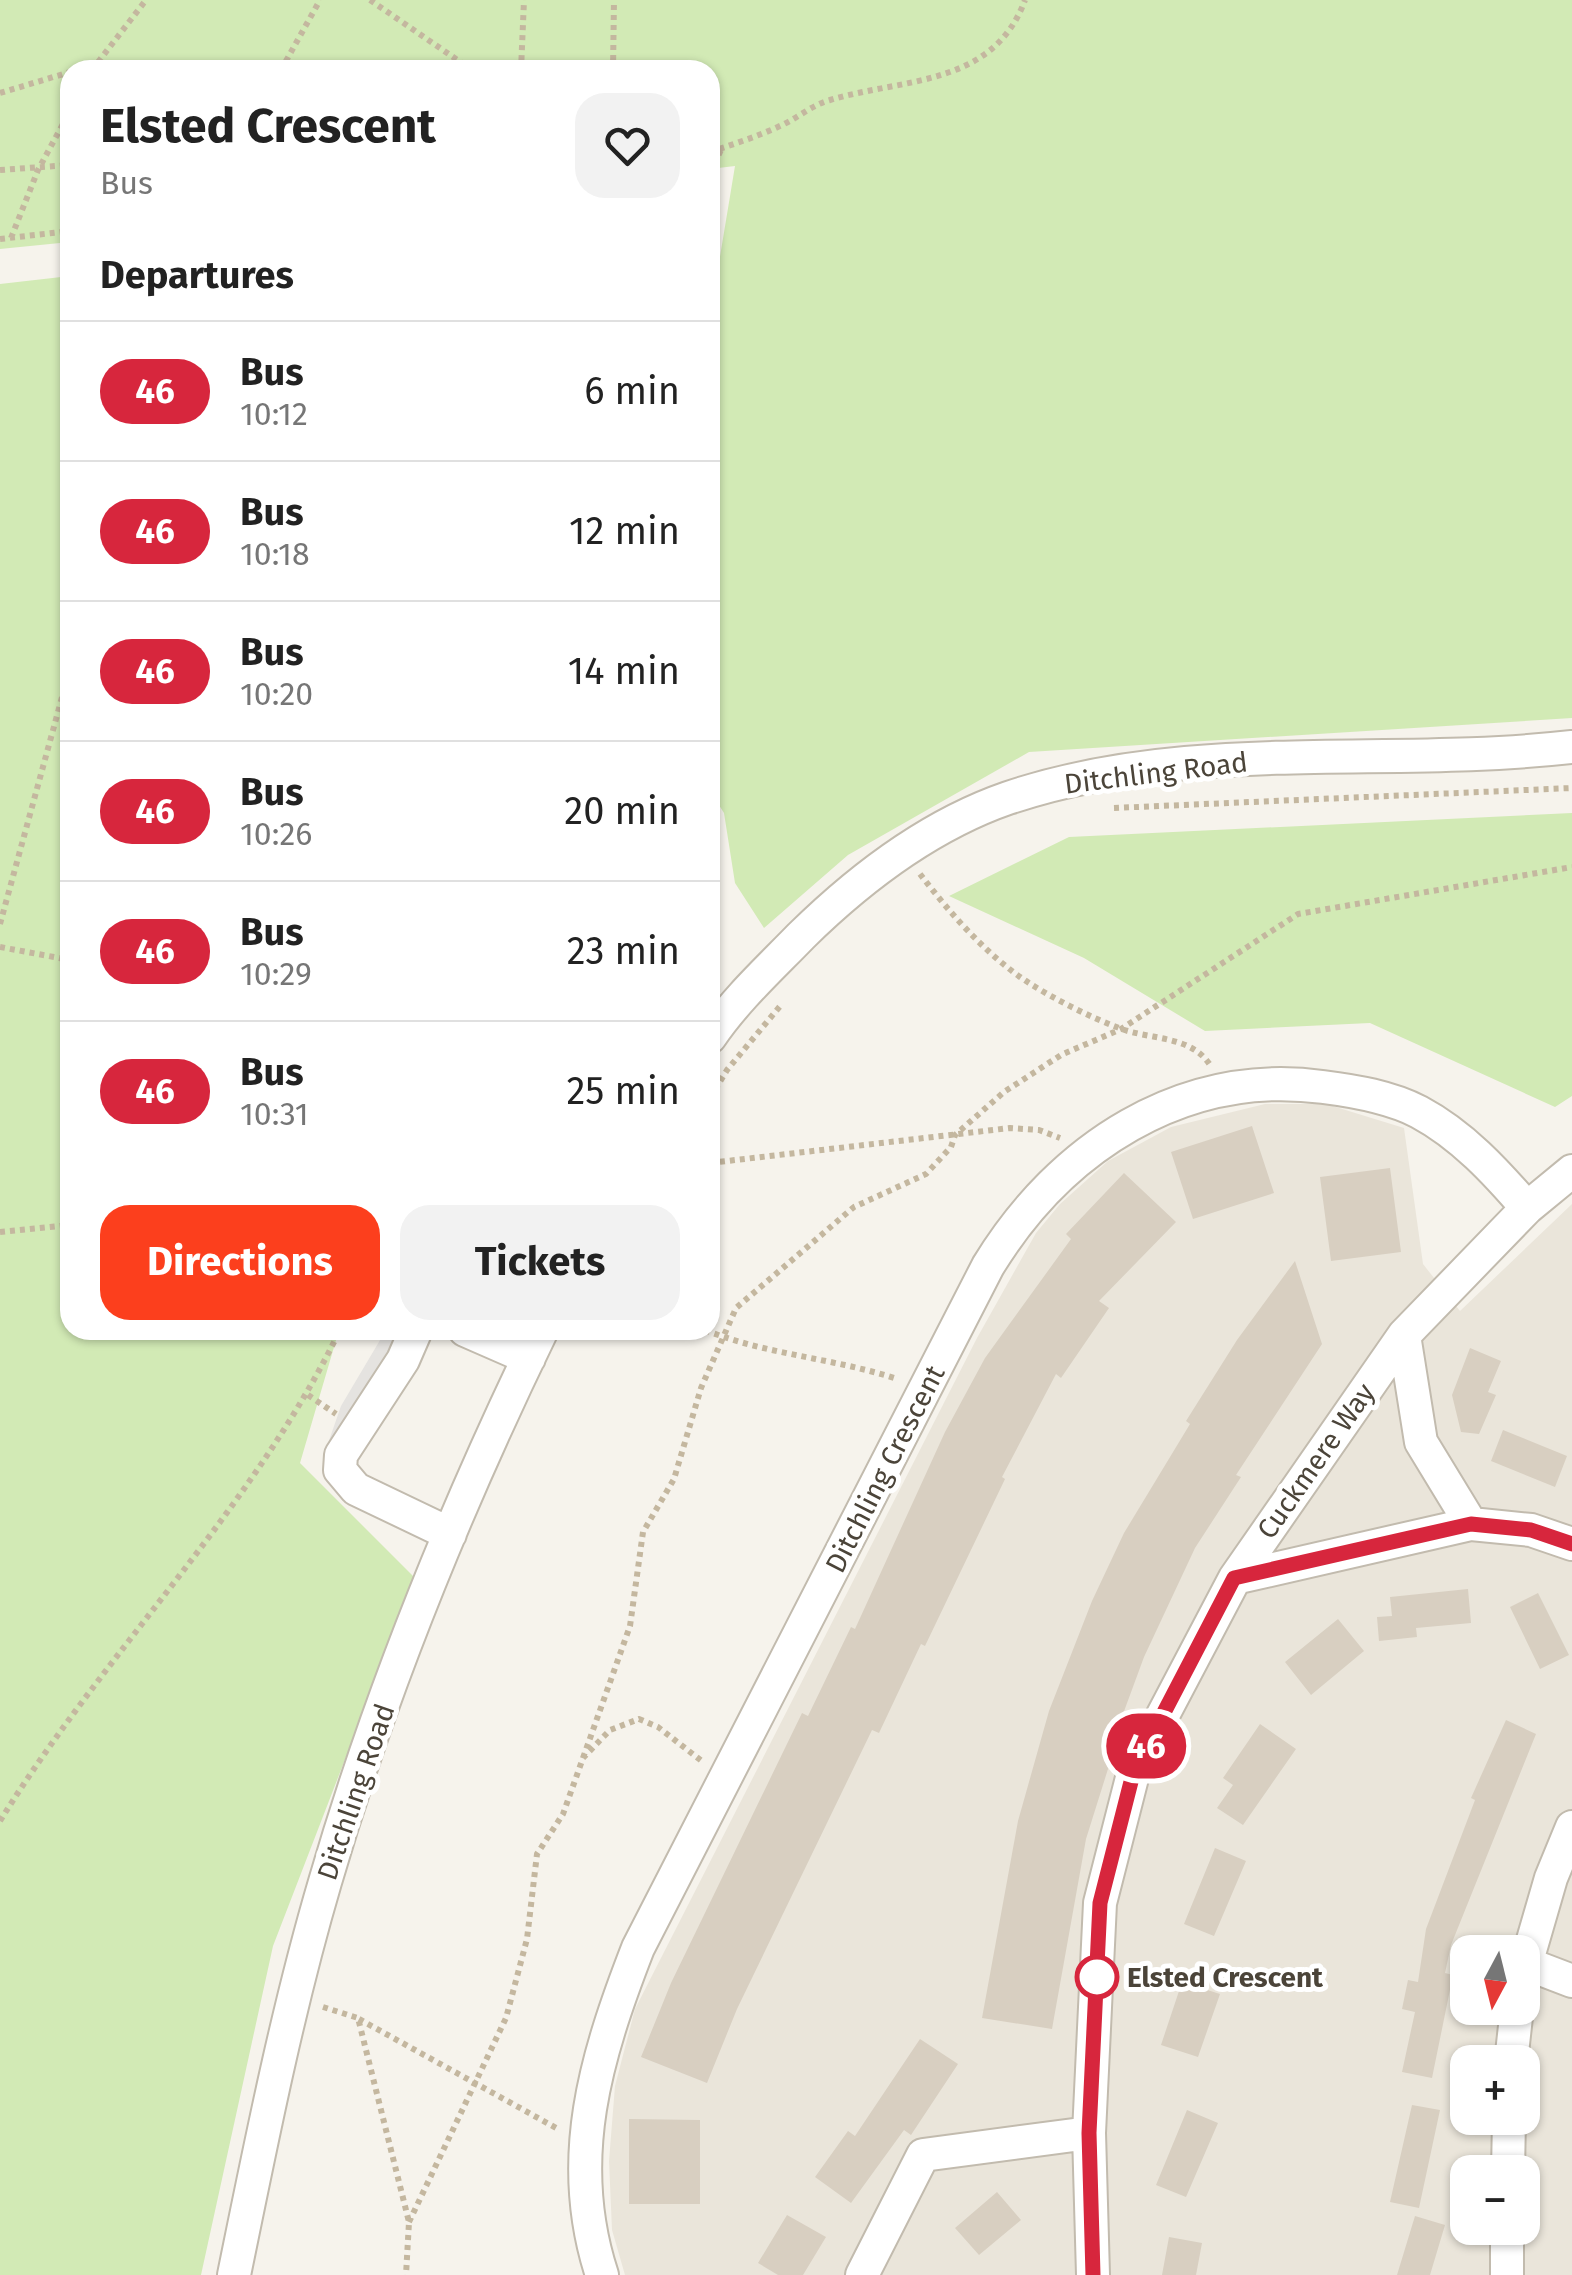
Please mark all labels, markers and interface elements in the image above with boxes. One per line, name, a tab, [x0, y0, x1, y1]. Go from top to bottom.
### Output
button: heart	[575, 93, 680, 198]
text: Elsted Crescent	[100, 97, 436, 155]
text: Bus	[100, 164, 153, 202]
text: Departures	[100, 252, 294, 298]
text: Bus	[240, 349, 304, 395]
text: 6 min	[584, 368, 680, 414]
text: 46	[135, 370, 175, 412]
text: 10:12	[240, 395, 308, 433]
text: Bus	[240, 489, 304, 535]
text: 12 min	[569, 508, 680, 554]
text: 46	[135, 510, 175, 552]
text: 10:18	[240, 535, 310, 573]
text: Bus	[240, 629, 304, 675]
text: 14 min	[568, 648, 680, 694]
text: 46	[135, 650, 175, 692]
text: 10:20	[240, 675, 313, 713]
street label: Ditchling Road	[1062, 745, 1250, 801]
text: Bus	[240, 769, 304, 815]
text: 20 min	[564, 788, 680, 834]
text: 46	[135, 790, 175, 832]
text: 10:26	[240, 815, 312, 853]
text: Bus	[240, 909, 304, 955]
text: 23 min	[567, 928, 680, 974]
text: 46	[135, 930, 175, 972]
text: 10:29	[240, 955, 312, 993]
text: Bus	[240, 1049, 304, 1095]
text: 25 min	[567, 1068, 680, 1114]
text: 46	[135, 1070, 175, 1112]
text: 10:31	[240, 1095, 309, 1133]
button: Directions	[100, 1205, 380, 1320]
button: Tickets	[400, 1205, 680, 1320]
street label: Ditchling Crescent	[819, 1359, 952, 1578]
street label: Cuckmere Way	[1250, 1377, 1382, 1545]
street label: Ditchling Road	[310, 1699, 402, 1885]
line badge: 46	[1101, 1714, 1191, 1778]
text: 46	[1126, 1725, 1166, 1767]
north arrow	[1450, 1935, 1540, 2025]
map controls	[1450, 1935, 1540, 2245]
marker: Elsted Crescent	[1076, 1956, 1118, 1998]
place label: Elsted Crescent	[1127, 1961, 1324, 1994]
button: +	[1450, 2045, 1540, 2135]
button: −	[1450, 2155, 1540, 2245]

